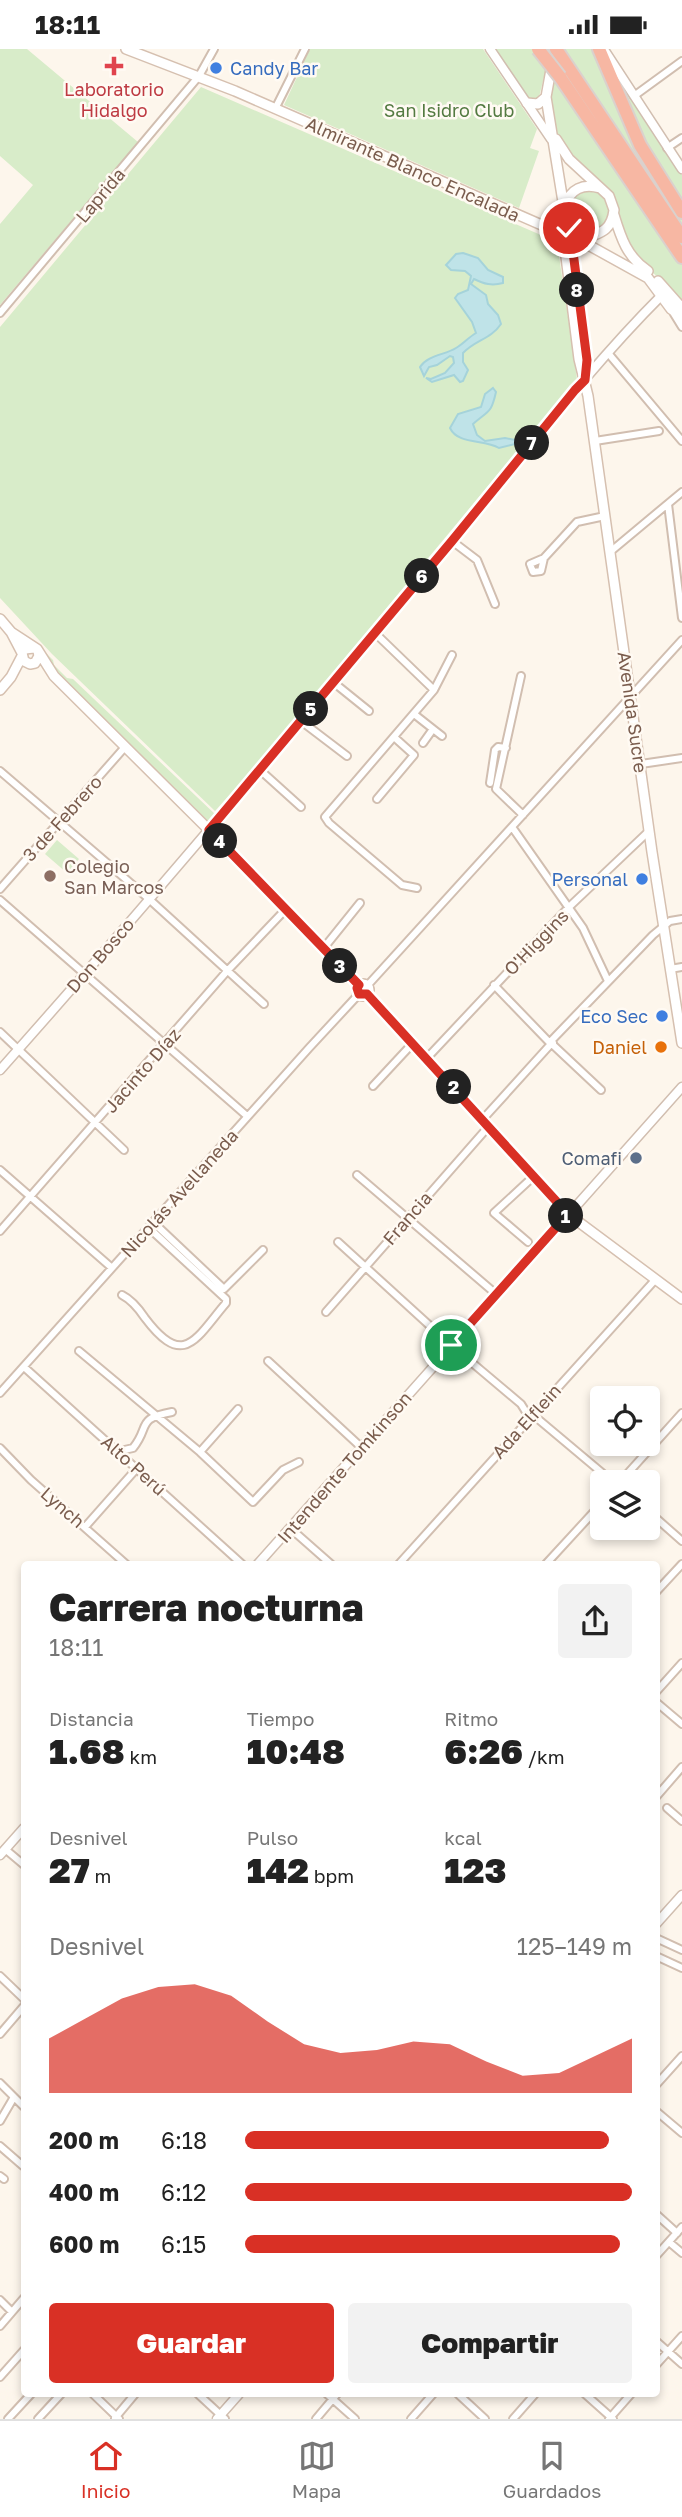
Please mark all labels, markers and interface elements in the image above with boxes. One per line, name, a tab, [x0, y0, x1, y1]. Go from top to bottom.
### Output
text: 18:11	[35, 9, 100, 40]
marker: Laboratorio Hidalgo	[104, 56, 124, 76]
place label: Candy Bar	[230, 57, 318, 79]
marker: Candy Bar	[208, 60, 224, 76]
place label: Laboratorio Hidalgo	[64, 78, 164, 121]
park label: San Isidro Club	[384, 99, 514, 121]
street label: Almirante Blanco Encalada	[303, 112, 523, 226]
street label: Laprida	[71, 163, 129, 227]
pin	[539, 198, 599, 258]
icon: check	[550, 209, 588, 247]
pin: 8	[560, 273, 594, 307]
text: 8	[570, 278, 583, 301]
pin: 7	[514, 425, 550, 461]
text: 7	[526, 431, 537, 454]
pin: 6	[404, 559, 440, 593]
text: 6	[415, 564, 428, 587]
street label: Avenida Sucre	[614, 650, 652, 774]
pin: 5	[294, 691, 328, 727]
text: 5	[305, 697, 316, 720]
street label: 3 de Febrero	[18, 771, 106, 865]
pin: 4	[202, 823, 238, 859]
text: 4	[214, 829, 225, 852]
place label: Colegio San Marcos	[64, 855, 164, 898]
marker: Colegio San Marcos	[42, 868, 58, 884]
place label: Personal	[552, 868, 628, 890]
marker: Personal	[634, 871, 650, 887]
street label: O'Higgins	[499, 904, 573, 980]
street label: Don Bosco	[62, 913, 138, 997]
pin: 3	[322, 949, 358, 983]
text: 3	[334, 954, 345, 977]
place label: Eco Sec	[580, 1005, 648, 1027]
marker: Eco Sec	[654, 1008, 670, 1024]
street label: Jacinto Díaz	[99, 1023, 185, 1117]
place label: Daniel	[592, 1036, 647, 1058]
marker: Daniel	[653, 1039, 669, 1055]
pin: 2	[436, 1069, 472, 1105]
text: 2	[448, 1075, 459, 1098]
street label: Nicolás Avellaneda	[116, 1124, 242, 1262]
place label: Comafi	[561, 1147, 622, 1169]
marker: Comafi	[628, 1150, 644, 1166]
street label: Francia	[378, 1187, 436, 1249]
pin: 1	[548, 1199, 584, 1233]
text: 1	[561, 1204, 570, 1227]
pin	[421, 1315, 481, 1375]
icon: arrive	[432, 1326, 470, 1364]
street label: Ada Elflein	[487, 1379, 565, 1463]
map controls	[590, 1386, 660, 1540]
button: locate	[590, 1386, 660, 1456]
street label: Intendente Tomkinson	[272, 1387, 416, 1547]
street label: Alto Perú	[97, 1430, 171, 1500]
button: layers	[590, 1470, 660, 1540]
street label: Lynch	[37, 1482, 89, 1532]
text: Carrera nocturna	[49, 1584, 364, 1629]
button: share	[558, 1584, 632, 1658]
text: 18:11	[49, 1633, 103, 1661]
text: Distancia	[49, 1707, 134, 1730]
text: Tiempo	[247, 1707, 314, 1730]
text: Ritmo	[444, 1707, 498, 1730]
text: 1.68	[49, 1730, 125, 1772]
text: 10:48	[247, 1730, 345, 1772]
text: 6:26	[444, 1730, 523, 1772]
text: km	[125, 1745, 157, 1768]
text: /km	[523, 1745, 565, 1768]
text: Desnivel	[49, 1826, 128, 1849]
text: Pulso	[247, 1826, 298, 1849]
text: kcal	[444, 1826, 482, 1849]
text: 27	[49, 1849, 90, 1891]
text: 142	[247, 1849, 309, 1891]
text: 123	[444, 1849, 507, 1891]
text: m	[90, 1864, 111, 1887]
text: bpm	[309, 1864, 354, 1887]
text: Desnivel	[49, 1932, 144, 1960]
text: 125–149 m	[517, 1932, 632, 1960]
text: 200 m	[49, 2126, 119, 2154]
text: 6:18	[161, 2126, 207, 2154]
text: 400 m	[49, 2178, 119, 2206]
text: 6:12	[161, 2178, 206, 2206]
text: 600 m	[49, 2230, 119, 2258]
text: 6:15	[161, 2230, 206, 2258]
button: Guardar	[49, 2303, 334, 2383]
button: Compartir	[348, 2303, 632, 2383]
tab: Inicio	[81, 2437, 130, 2502]
tab: Mapa	[292, 2437, 341, 2502]
tab: Guardados	[503, 2437, 601, 2502]

